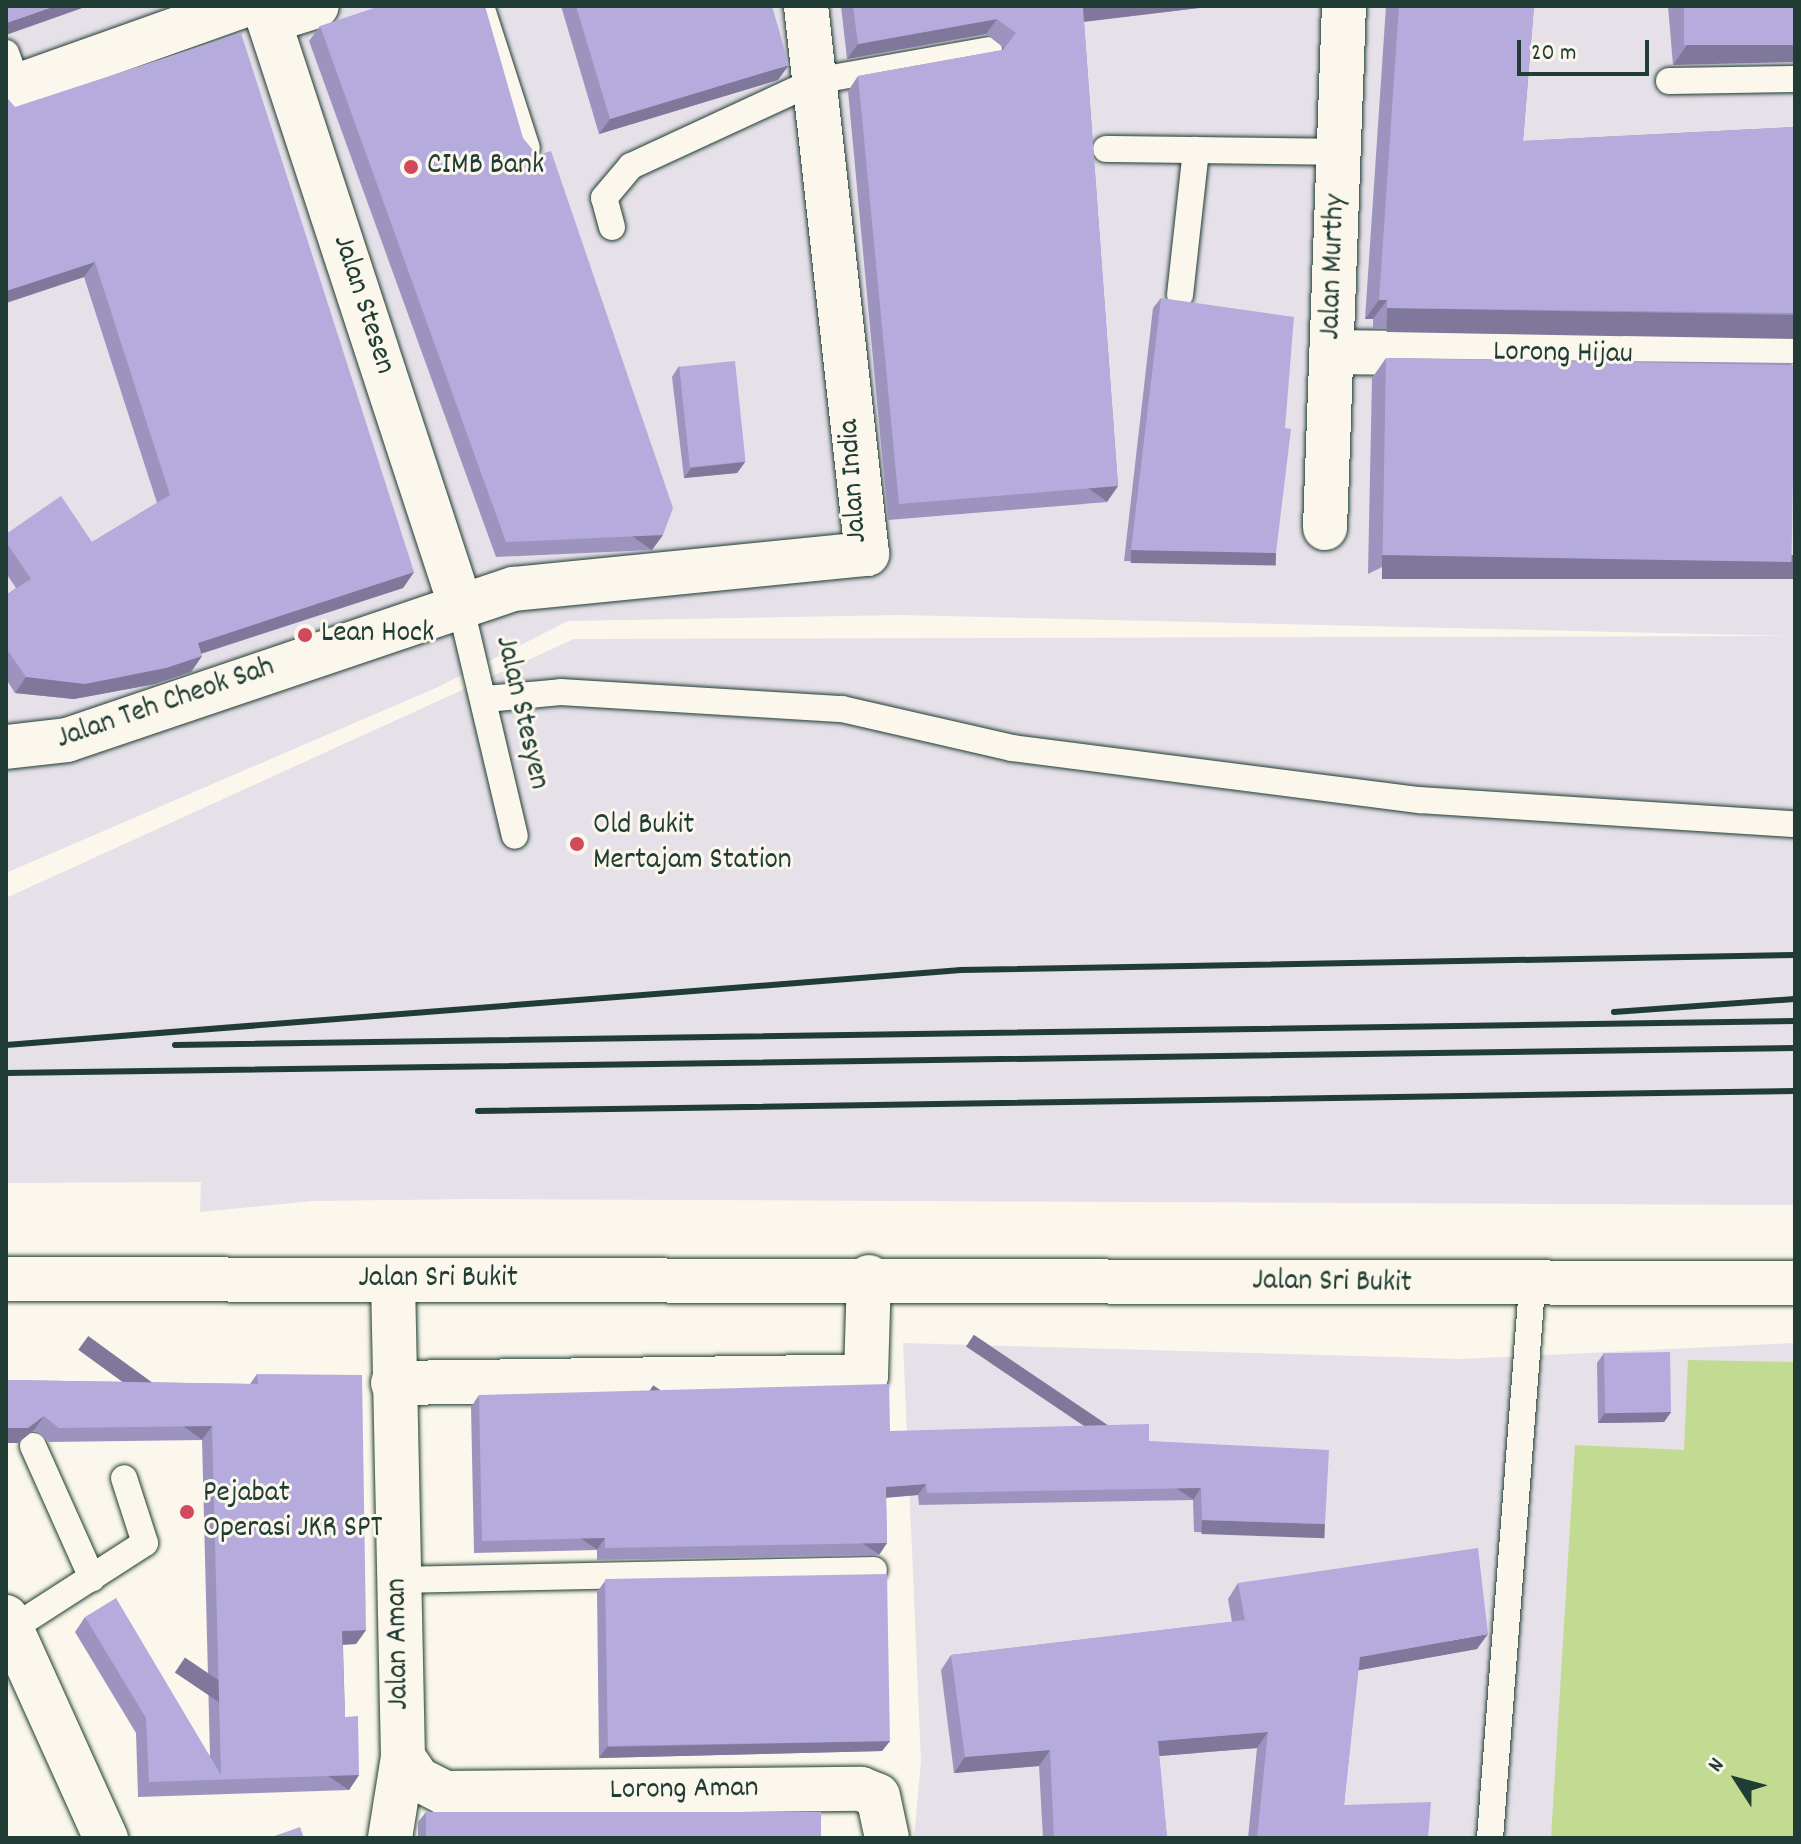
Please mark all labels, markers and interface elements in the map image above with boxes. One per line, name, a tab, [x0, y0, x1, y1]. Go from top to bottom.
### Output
scale bar	[1521, 24, 1653, 74]
text: 20 m	[1531, 37, 1577, 71]
place label: CIMB Bank	[427, 149, 544, 185]
marker: CIMB Bank	[402, 158, 420, 176]
street label: Jalan Murthy	[1314, 194, 1356, 340]
street label: Jalan Stesen	[323, 231, 401, 379]
street label: Lorong Hijau	[1493, 336, 1633, 374]
street label: Jalan India	[833, 418, 877, 544]
place label: Lean Hock	[321, 617, 434, 653]
marker: Lean Hock	[296, 626, 314, 644]
street label: Jalan Stesyen	[485, 633, 555, 793]
street label: Jalan Teh Cheok Sah	[52, 651, 280, 759]
place label: Old Bukit Mertajam Station	[593, 809, 792, 880]
marker: Old Bukit Mertajam Station	[568, 835, 586, 853]
street label: Jalan Sri Bukit	[358, 1262, 518, 1298]
street label: Jalan Sri Bukit	[1252, 1265, 1412, 1303]
place label: Pejabat Operasi JKR SPT	[203, 1477, 383, 1548]
marker: Pejabat Operasi JKR SPT	[178, 1503, 196, 1521]
street label: Jalan Aman	[381, 1578, 419, 1710]
north arrow	[1697, 1740, 1777, 1820]
text: N	[1701, 1752, 1733, 1779]
street label: Lorong Aman	[609, 1772, 759, 1810]

